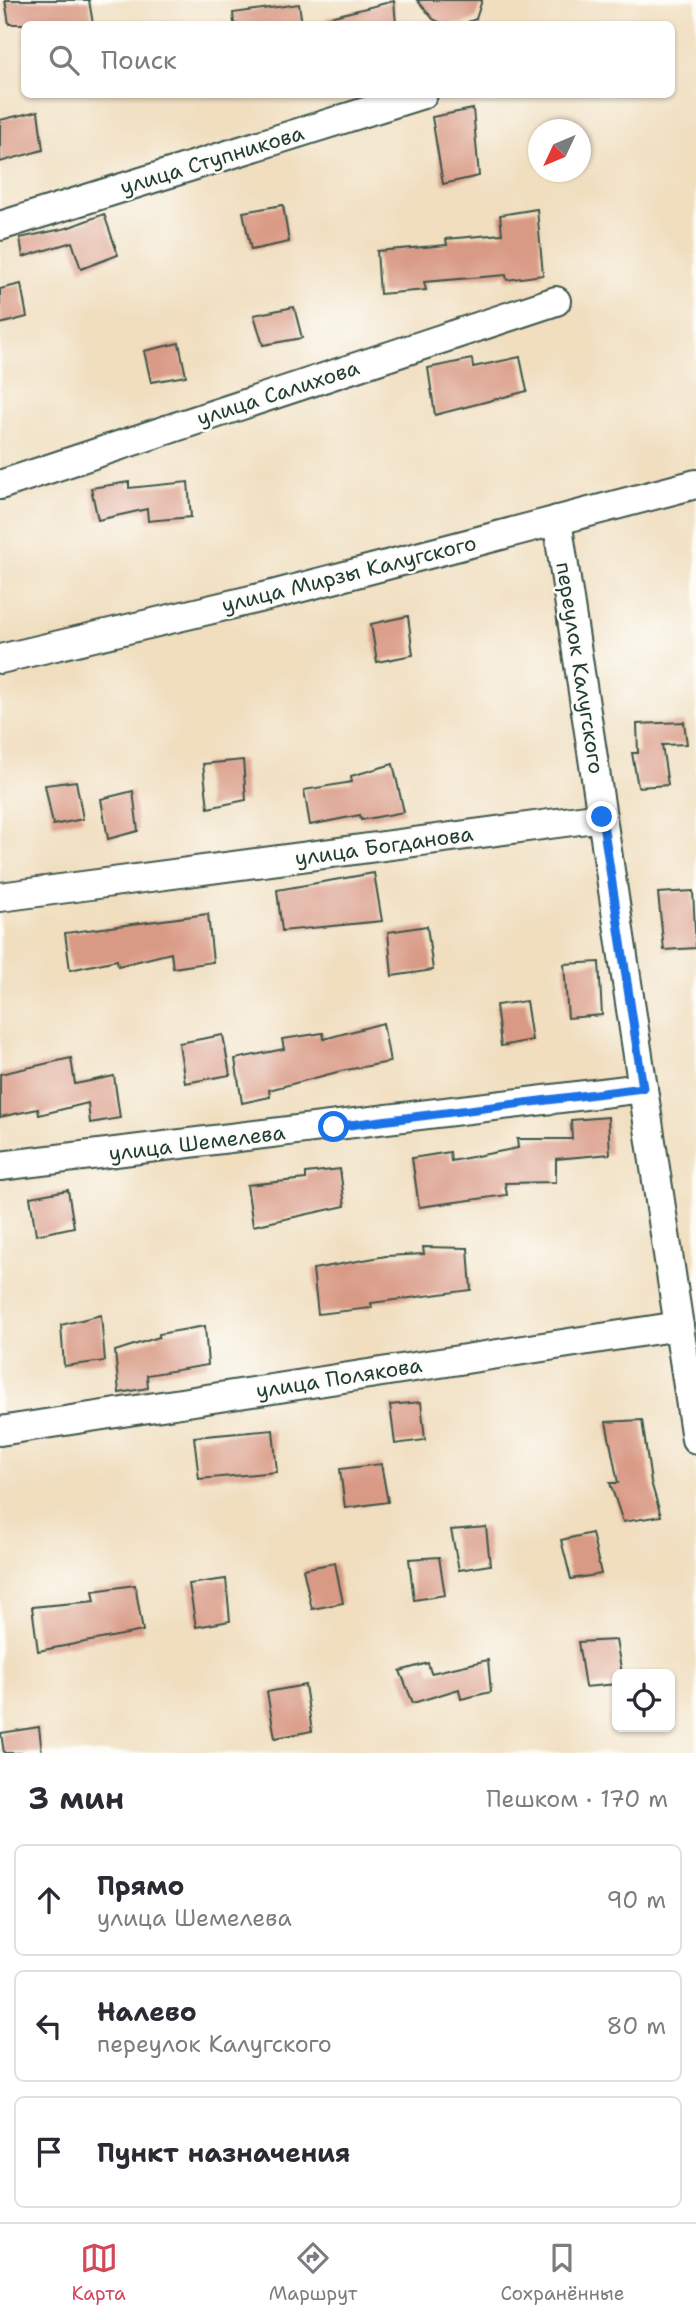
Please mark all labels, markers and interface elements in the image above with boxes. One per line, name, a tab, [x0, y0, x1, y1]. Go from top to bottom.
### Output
search box	[21, 21, 675, 98]
icon: search	[45, 41, 83, 79]
text: Поиск	[101, 42, 177, 77]
street label: улица Ступникова	[117, 119, 307, 201]
north arrow	[528, 119, 591, 182]
street label: улица Салихова	[193, 354, 363, 432]
street label: улица Мирзы Калугского	[219, 529, 479, 619]
street label: переулок Калугского	[549, 560, 611, 776]
route end	[586, 801, 617, 832]
street label: улица Богданова	[293, 820, 475, 872]
route start	[318, 1111, 349, 1142]
street label: улица Шемелева	[107, 1118, 287, 1168]
street label: улица Полякова	[254, 1351, 424, 1405]
map controls	[612, 1669, 675, 1732]
button: locate	[612, 1669, 675, 1732]
text: 3 мин	[28, 1778, 124, 1819]
text: Пешком · 170 m	[486, 1784, 668, 1814]
text: Прямо	[97, 1868, 185, 1903]
icon: ahead	[30, 1881, 68, 1919]
text: 90 m	[606, 1885, 666, 1915]
text: улица Шемелева	[97, 1903, 292, 1933]
text: Налево	[97, 1994, 197, 2029]
icon: left	[30, 2007, 68, 2045]
text: 80 m	[607, 2011, 666, 2041]
text: переулок Калугского	[97, 2029, 332, 2059]
icon: arrive	[30, 2133, 68, 2171]
text: Пункт назначения	[97, 2135, 350, 2170]
tab: Карта	[71, 2239, 126, 2306]
tab: Маршрут	[269, 2239, 357, 2306]
tab: Сохранённые	[500, 2239, 625, 2306]

